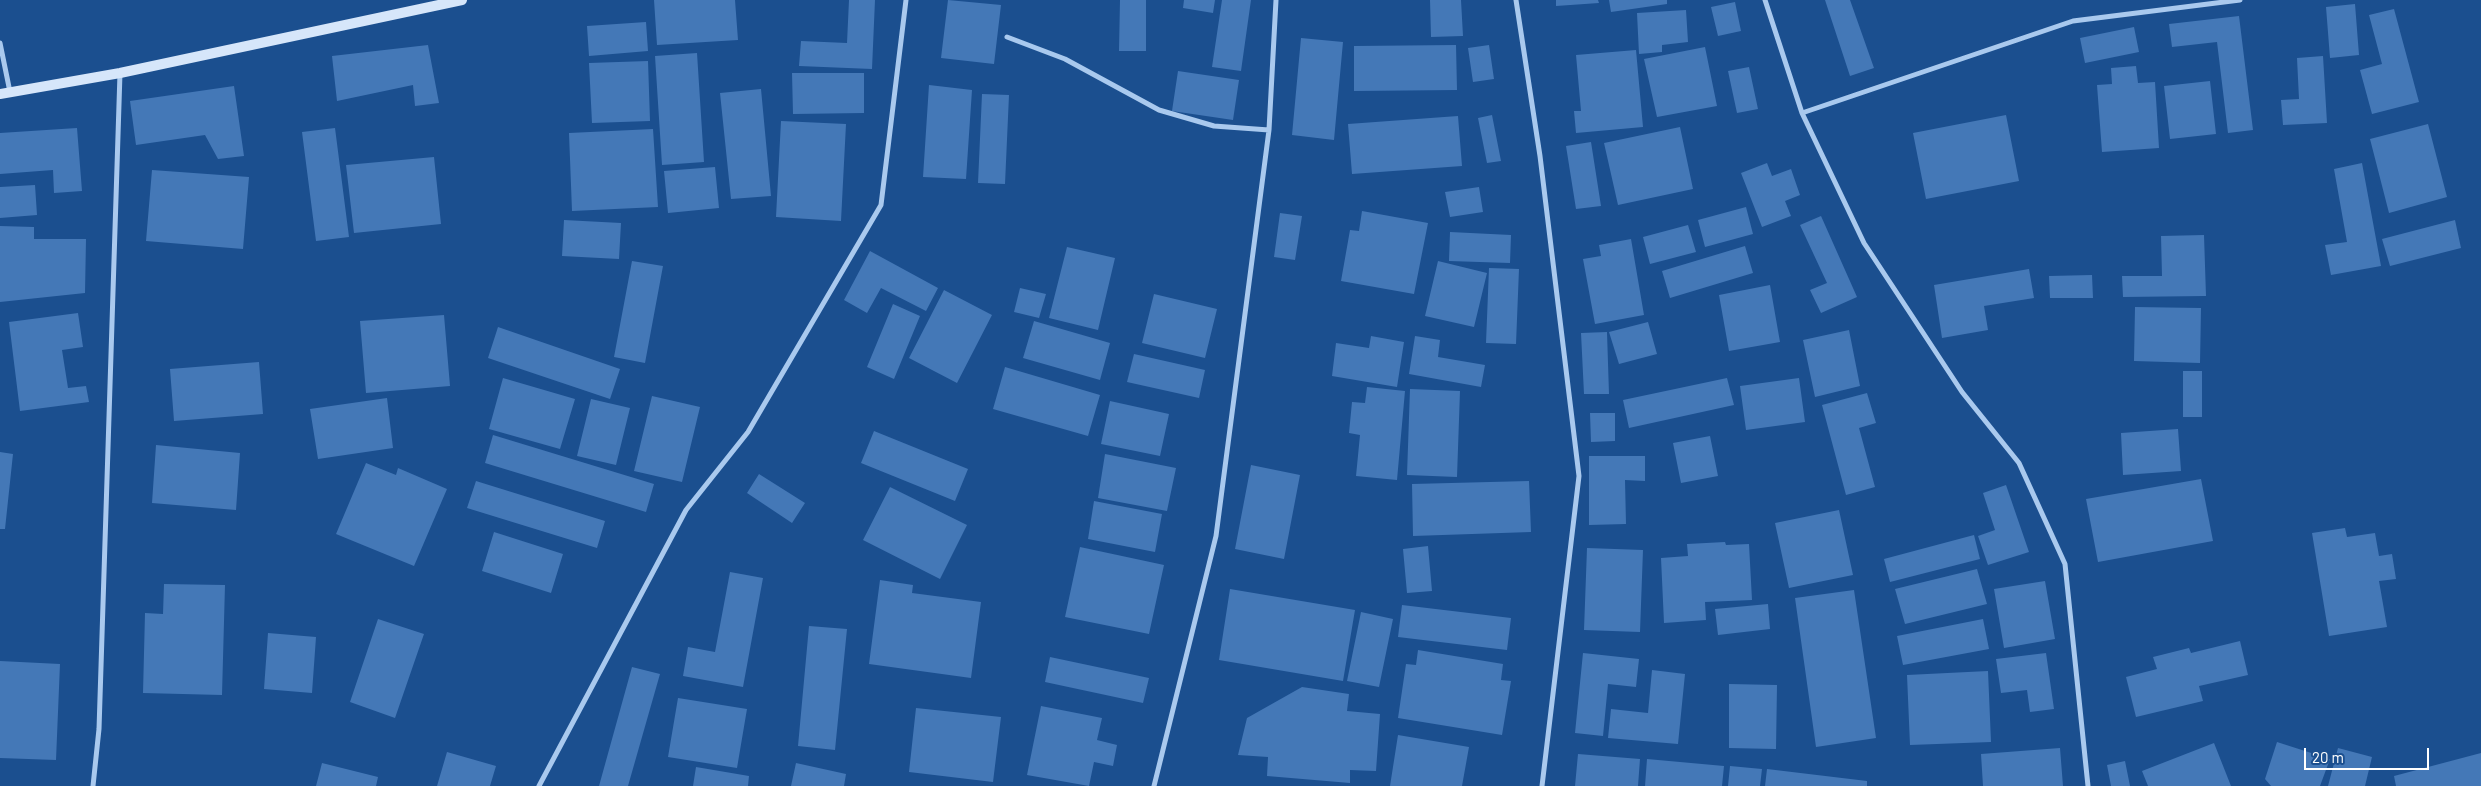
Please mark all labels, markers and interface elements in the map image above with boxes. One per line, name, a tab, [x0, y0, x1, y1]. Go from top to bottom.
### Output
scale bar	[2306, 738, 2431, 770]
text: 20 m	[2312, 748, 2344, 766]

